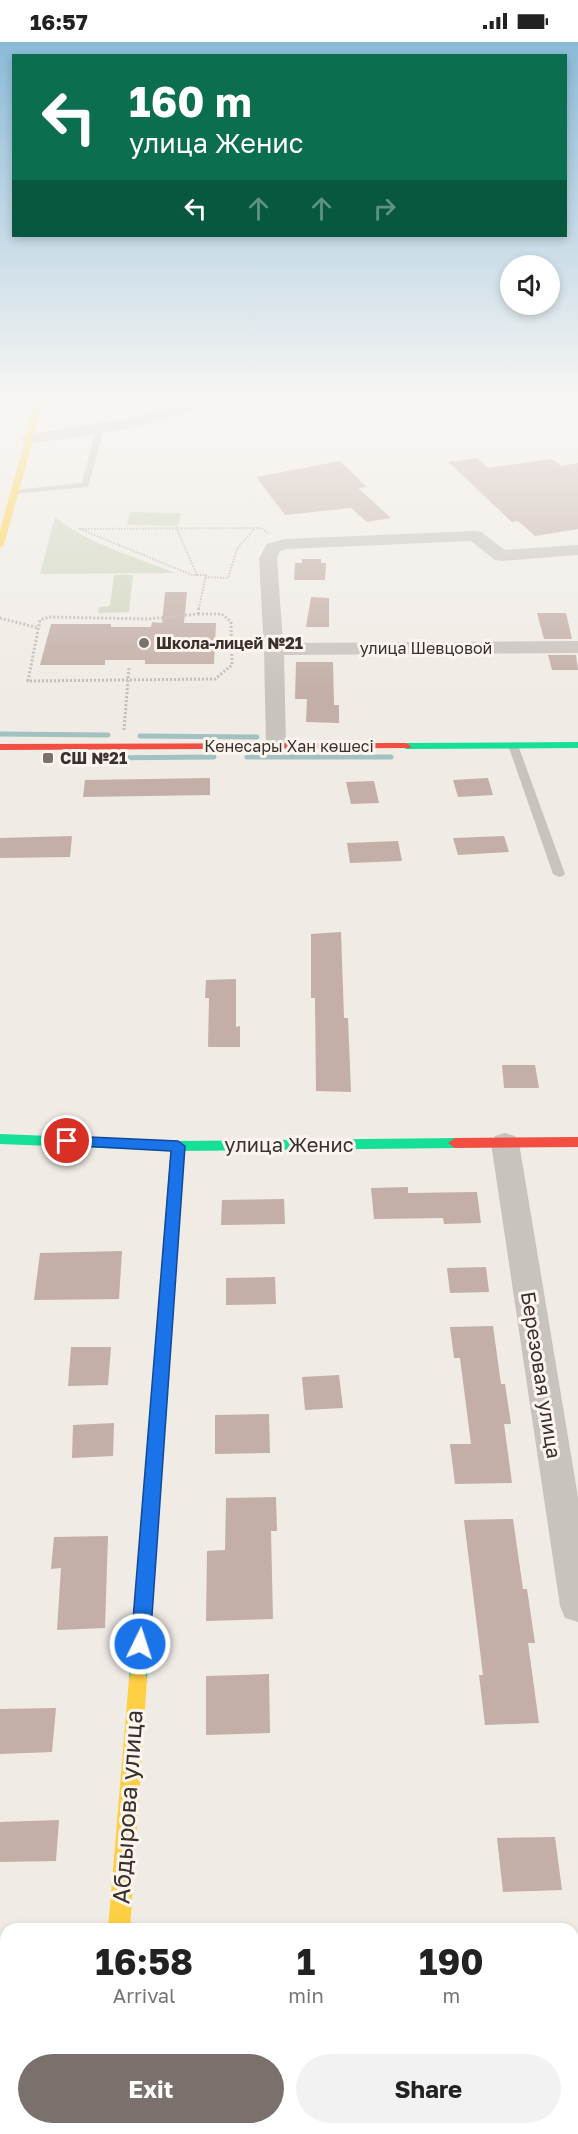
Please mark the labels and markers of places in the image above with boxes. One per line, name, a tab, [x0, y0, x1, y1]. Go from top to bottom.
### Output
place label: Школа-лицей №21	[156, 633, 303, 653]
marker: Школа-лицей №21	[137, 636, 151, 650]
place label: СШ №21	[60, 748, 127, 768]
marker: СШ №21	[41, 751, 55, 765]
pin	[41, 1115, 92, 1166]

